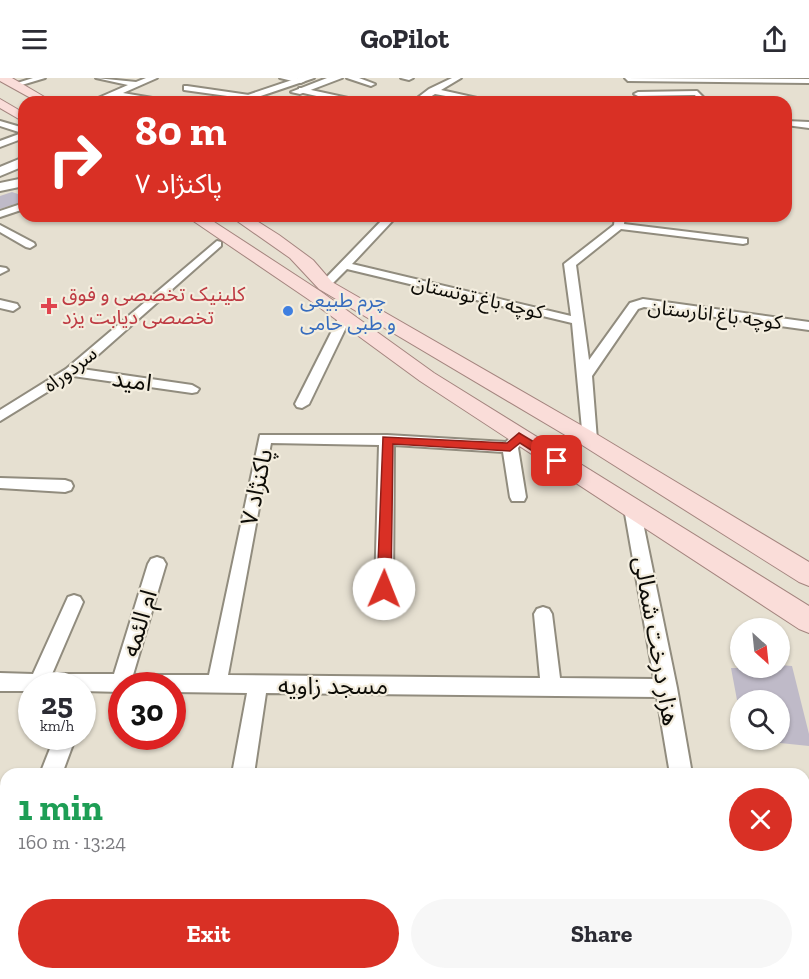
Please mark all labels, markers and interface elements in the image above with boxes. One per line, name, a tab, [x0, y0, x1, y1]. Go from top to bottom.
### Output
icon: menu	[18, 23, 51, 56]
text: GoPilot	[360, 23, 449, 55]
icon: share	[758, 23, 791, 56]
text: 80 m	[135, 105, 226, 156]
icon: right	[36, 120, 114, 198]
text: پاکنژاد ۷	[135, 168, 222, 200]
street label: کوچه باغ توتستان	[409, 270, 547, 327]
place label: کلینیک تخصصی و فوق تخصصی دیابت یزد	[62, 282, 246, 329]
place label: چرم طبیعی و طبی حامی	[300, 288, 396, 335]
street label: کوچه باغ انارستان	[646, 294, 784, 337]
marker: کلینیک تخصصی و فوق تخصصی دیابت یزد	[40, 297, 58, 315]
marker: چرم طبیعی و طبی حامی	[281, 304, 295, 318]
street label: سردوراه	[38, 341, 102, 397]
street label: امید	[110, 363, 154, 397]
pin	[531, 435, 582, 486]
icon: arrive	[540, 444, 573, 477]
street label: پاکنژاد ۷	[234, 446, 279, 528]
street label: هزار درخت شمالی	[628, 554, 686, 728]
position arrow	[352, 557, 416, 621]
street label: ام الئمه	[115, 586, 167, 661]
north arrow	[730, 618, 790, 678]
map controls	[730, 618, 790, 750]
street label: مسجد زاویه	[278, 671, 388, 700]
speed limit sign: 30	[108, 672, 186, 750]
text: 25	[41, 686, 73, 722]
button: search	[730, 690, 790, 750]
text: km/h	[40, 717, 74, 735]
text: 1 min	[18, 786, 103, 829]
button: close	[729, 788, 792, 851]
text: 160 m · 13:24	[18, 830, 126, 854]
button: Exit	[18, 899, 399, 968]
button: Share	[411, 899, 792, 968]

